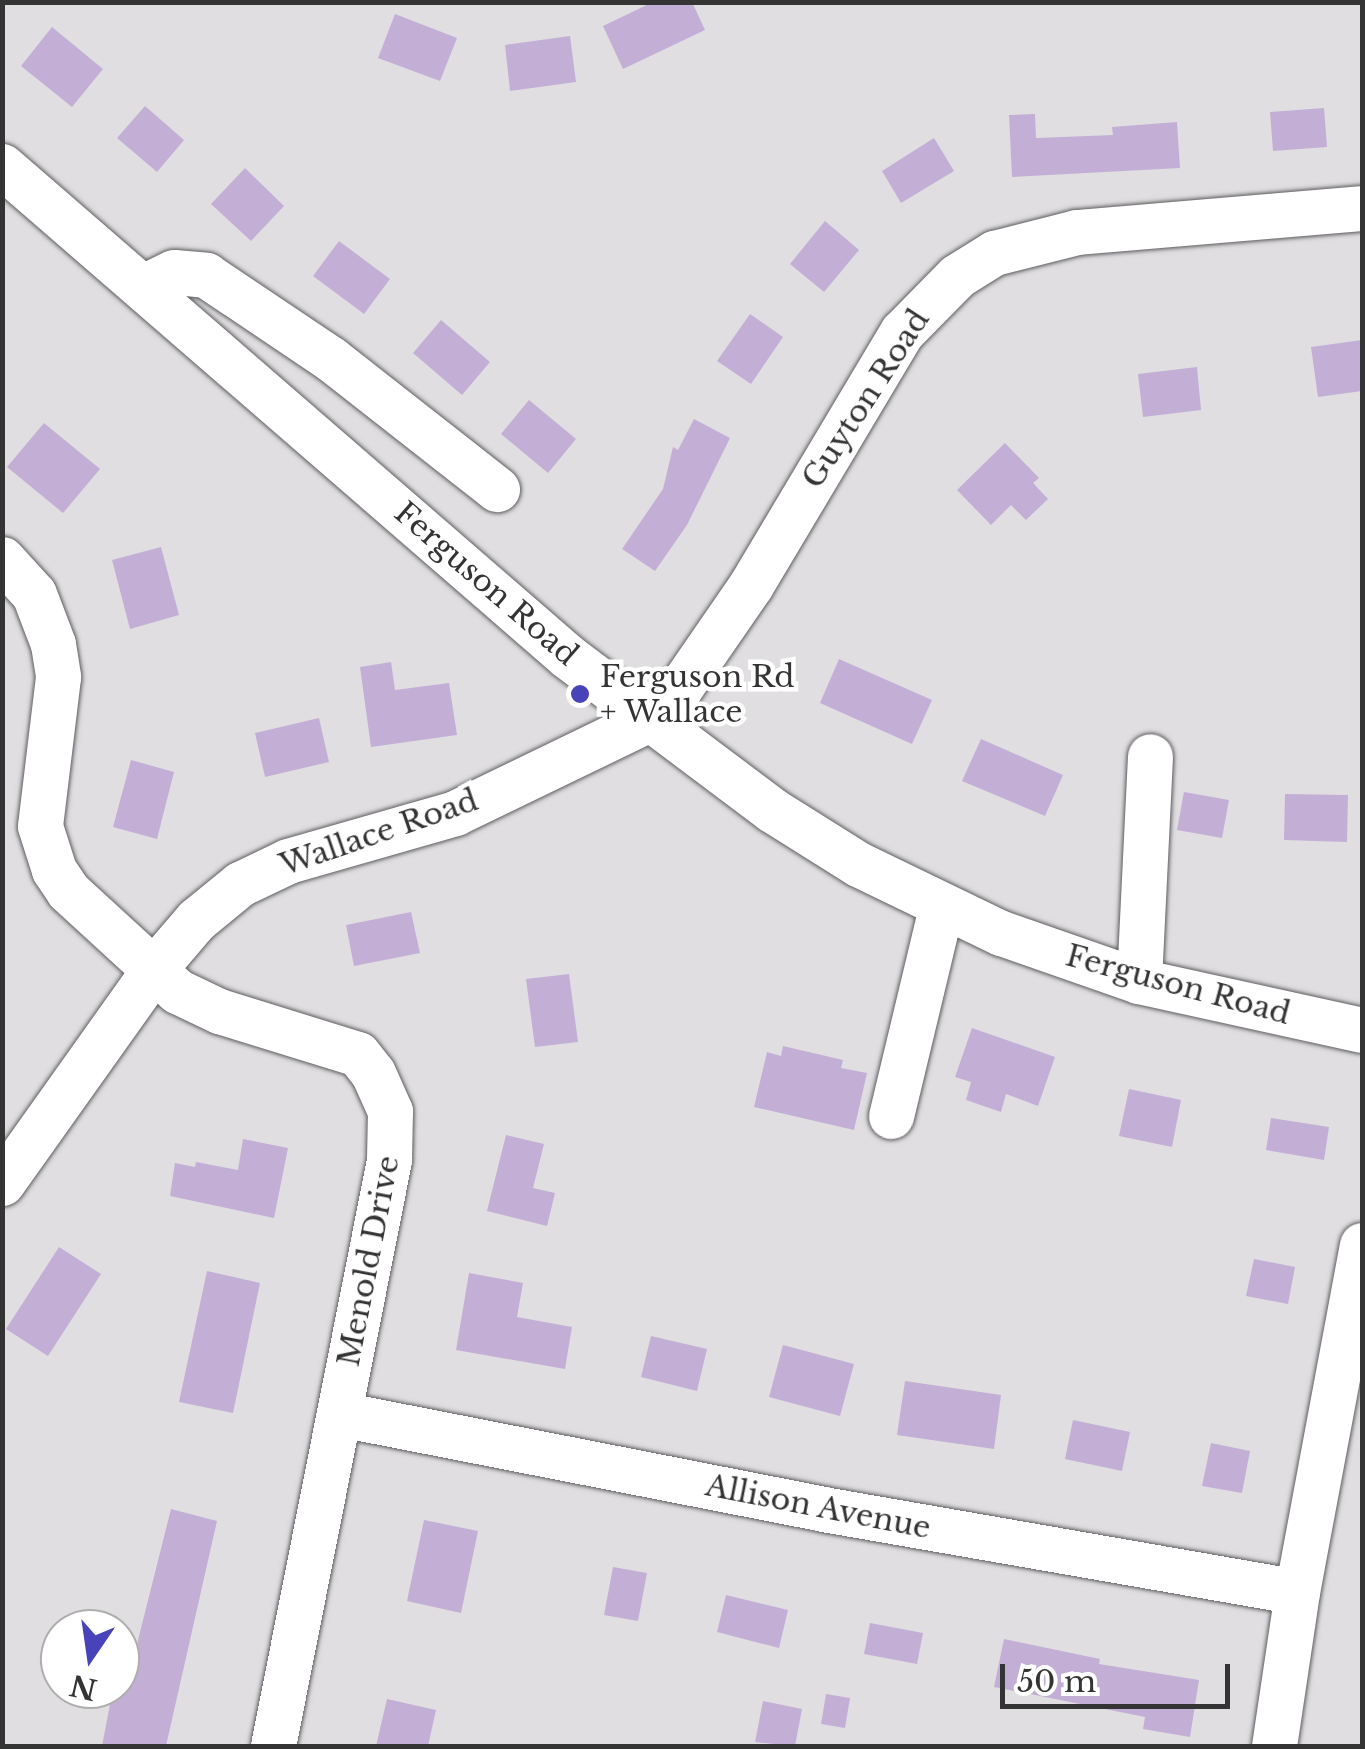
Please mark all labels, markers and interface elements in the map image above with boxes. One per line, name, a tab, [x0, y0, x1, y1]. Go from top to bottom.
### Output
street label: Guyton Road	[795, 303, 937, 495]
street label: Ferguson Road	[387, 495, 585, 673]
place label: Ferguson Rd + Wallace	[600, 659, 795, 730]
marker: Ferguson Rd + Wallace	[569, 683, 591, 705]
street label: Wallace Road	[275, 782, 483, 884]
street label: Ferguson Road	[1062, 938, 1294, 1032]
street label: Menold Drive	[331, 1153, 407, 1369]
street label: Allison Avenue	[702, 1467, 934, 1547]
north arrow	[40, 1609, 140, 1709]
scale bar	[1005, 1644, 1235, 1706]
text: 50 m	[1017, 1663, 1096, 1700]
text: N	[67, 1667, 100, 1707]

